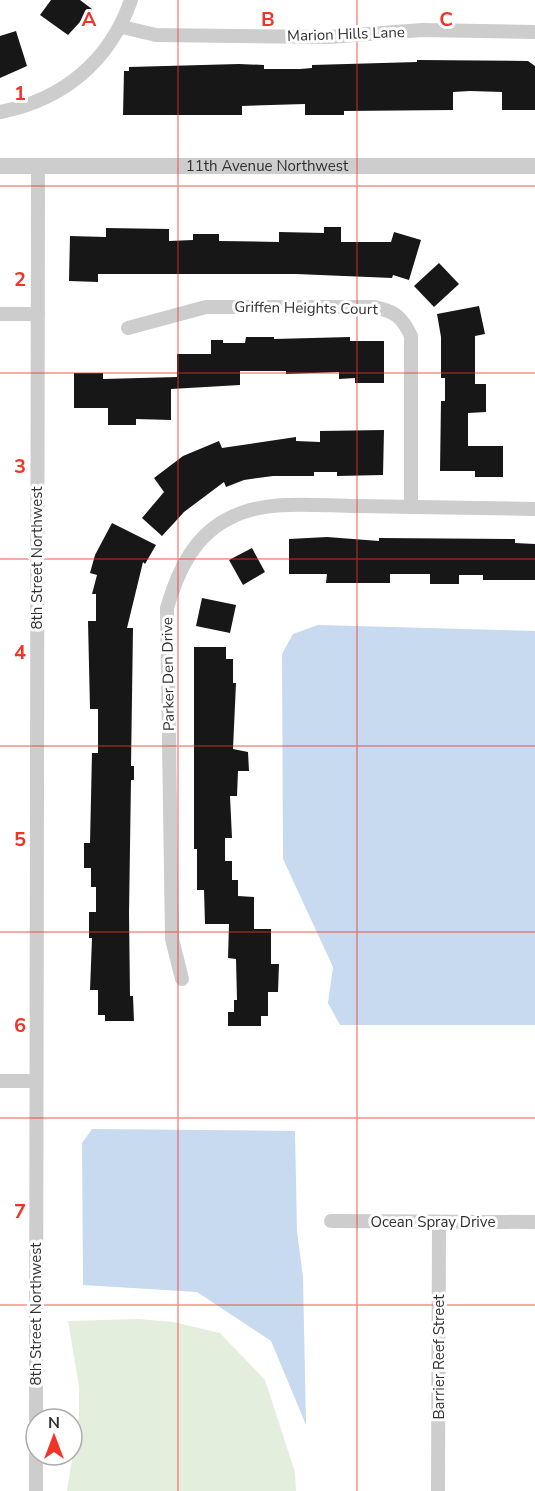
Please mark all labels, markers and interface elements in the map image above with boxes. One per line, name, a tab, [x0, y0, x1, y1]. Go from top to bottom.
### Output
text: A	[82, 6, 97, 33]
text: B	[261, 6, 275, 33]
text: C	[439, 6, 453, 33]
street label: Marion Hills Lane	[287, 22, 405, 46]
text: 1	[14, 80, 26, 107]
street label: 11th Avenue Northwest	[186, 156, 349, 176]
text: 2	[14, 266, 26, 293]
street label: Griffen Heights Court	[234, 297, 379, 319]
text: 3	[14, 453, 26, 480]
street label: 8th Street Northwest	[27, 486, 47, 630]
street label: Parker Den Drive	[157, 617, 179, 731]
text: 4	[14, 639, 26, 666]
text: 5	[14, 826, 26, 853]
text: 6	[14, 1012, 26, 1039]
text: 7	[14, 1198, 26, 1225]
street label: Ocean Spray Drive	[371, 1212, 495, 1232]
street label: 8th Street Northwest	[26, 1242, 46, 1386]
street label: Barrier Reef Street	[429, 1294, 449, 1420]
north arrow	[24, 1407, 84, 1467]
text: N	[48, 1412, 60, 1434]

